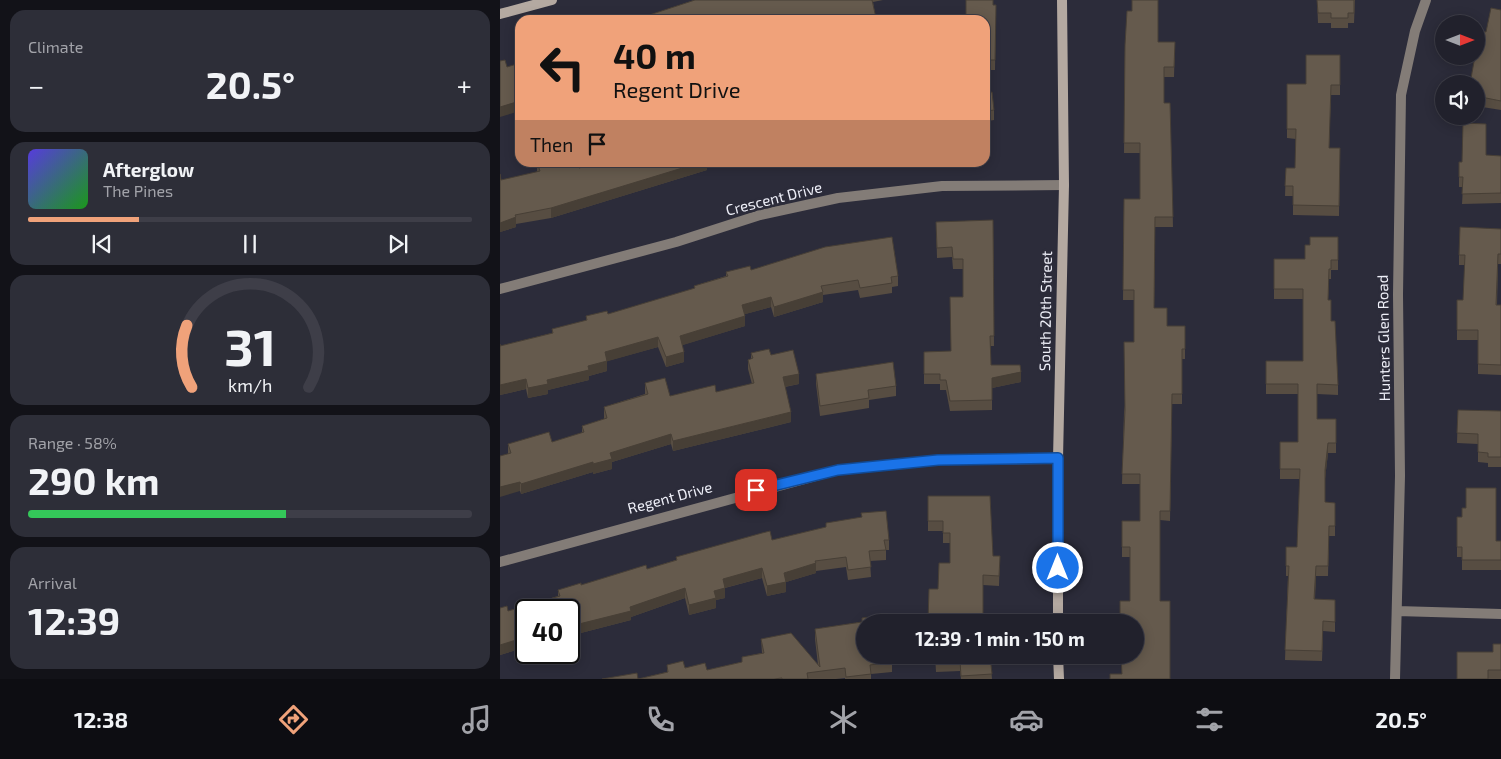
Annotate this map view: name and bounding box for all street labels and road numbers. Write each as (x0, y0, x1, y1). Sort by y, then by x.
street label: Crescent Drive (724, 177, 824, 219)
street label: South 20th Street (1035, 250, 1055, 371)
street label: Hunters Glen Road (1373, 275, 1393, 401)
street label: Regent Drive (625, 477, 714, 517)

